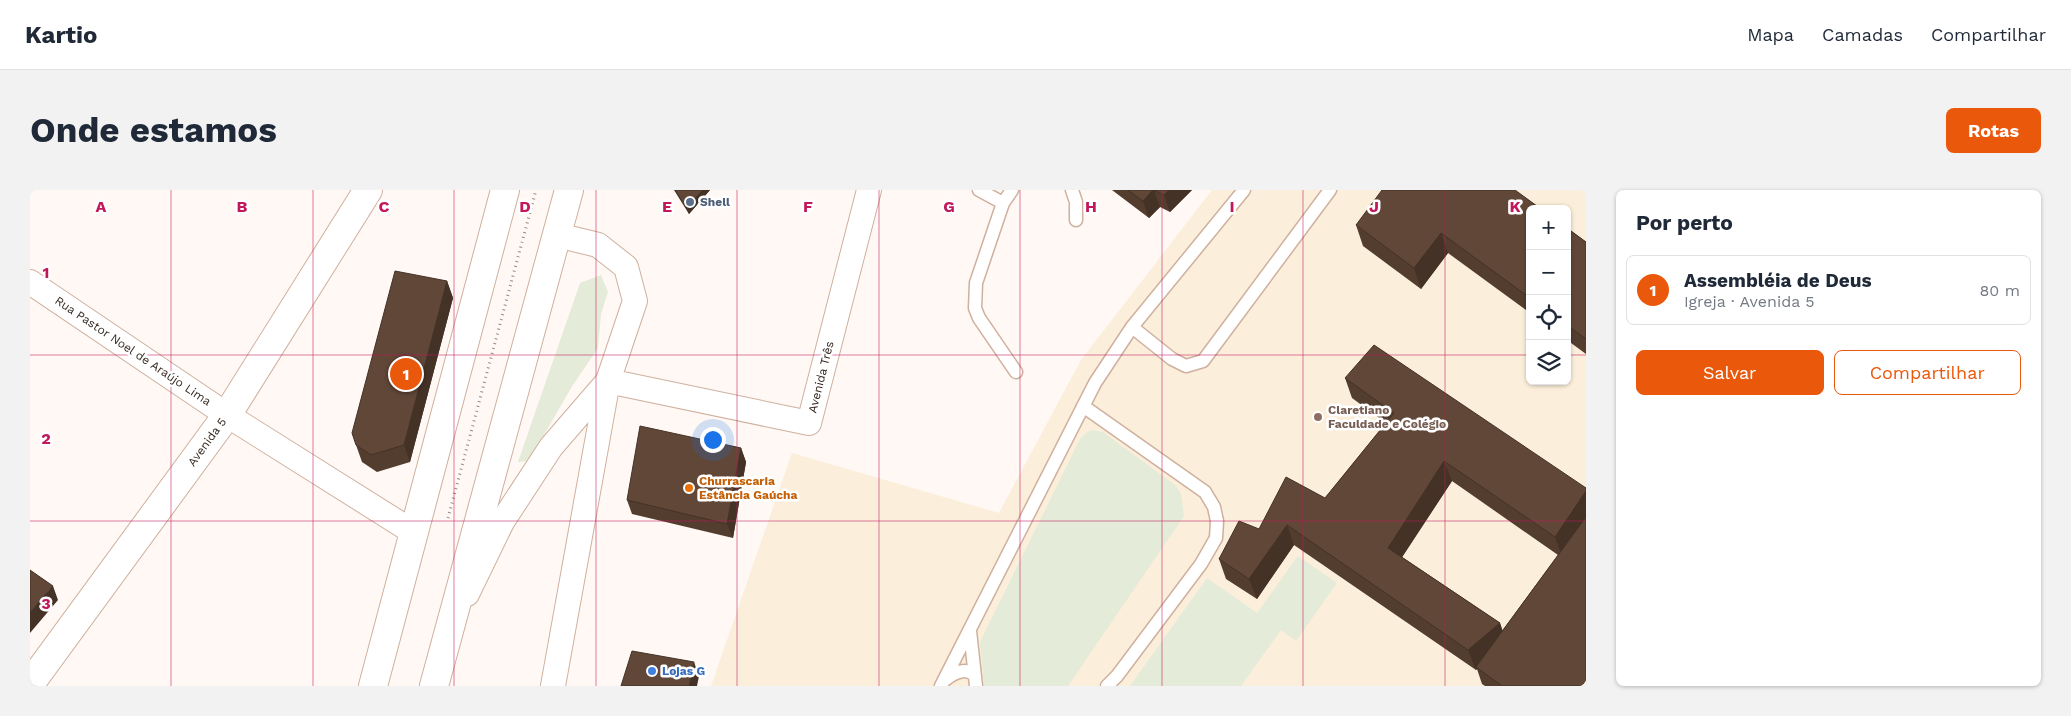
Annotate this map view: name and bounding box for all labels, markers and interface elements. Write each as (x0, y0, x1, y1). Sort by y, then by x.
text: Kartio (25, 21, 97, 49)
text: Mapa (1747, 24, 1794, 45)
text: Camadas (1822, 24, 1903, 45)
text: Compartilhar (1931, 24, 2046, 45)
button: Rotas (1946, 108, 2041, 153)
text: Onde estamos (30, 109, 277, 151)
place label: Shell (700, 195, 730, 209)
marker: Shell (684, 196, 696, 208)
text: A (96, 197, 107, 216)
text: B (237, 197, 248, 216)
text: C (379, 197, 390, 216)
text: D (519, 197, 531, 216)
text: E (662, 197, 672, 216)
text: F (803, 197, 813, 216)
text: G (943, 197, 955, 216)
text: H (1085, 197, 1097, 216)
text: I (1229, 197, 1235, 216)
text: J (1369, 197, 1379, 216)
text: K (1509, 197, 1521, 216)
map controls (1526, 205, 1571, 385)
button: + (1526, 205, 1571, 250)
text: Por perto (1636, 210, 1733, 235)
button: − (1526, 250, 1571, 295)
text: 1 (43, 263, 49, 282)
text: Assembléia de Deus (1684, 269, 1872, 292)
text: 1 (1650, 281, 1656, 300)
text: 80 m (1979, 281, 2020, 300)
text: Igreja · Avenida 5 (1684, 292, 1815, 311)
street label: Rua Pastor Noel de Araújo Lima (52, 293, 214, 409)
button: locate (1526, 295, 1571, 340)
street label: Avenida Três (805, 340, 837, 414)
button: layers (1526, 340, 1571, 385)
button: Salvar (1636, 350, 1824, 395)
button: Compartilhar (1834, 350, 2021, 395)
pin: 1 (390, 355, 422, 393)
place label: Claretiano Faculdade e Colégio (1328, 403, 1446, 431)
marker: Claretiano Faculdade e Colégio (1312, 411, 1324, 423)
street label: Avenida 5 (185, 415, 229, 469)
your location (700, 427, 726, 453)
text: 2 (41, 429, 51, 448)
place label: Churrascaria Estância Gaúcha (699, 474, 798, 502)
marker: Churrascaria Estância Gaúcha (683, 482, 695, 494)
text: 3 (41, 594, 51, 613)
place label: Lojas G (662, 664, 705, 678)
marker: Lojas G (646, 665, 658, 677)

